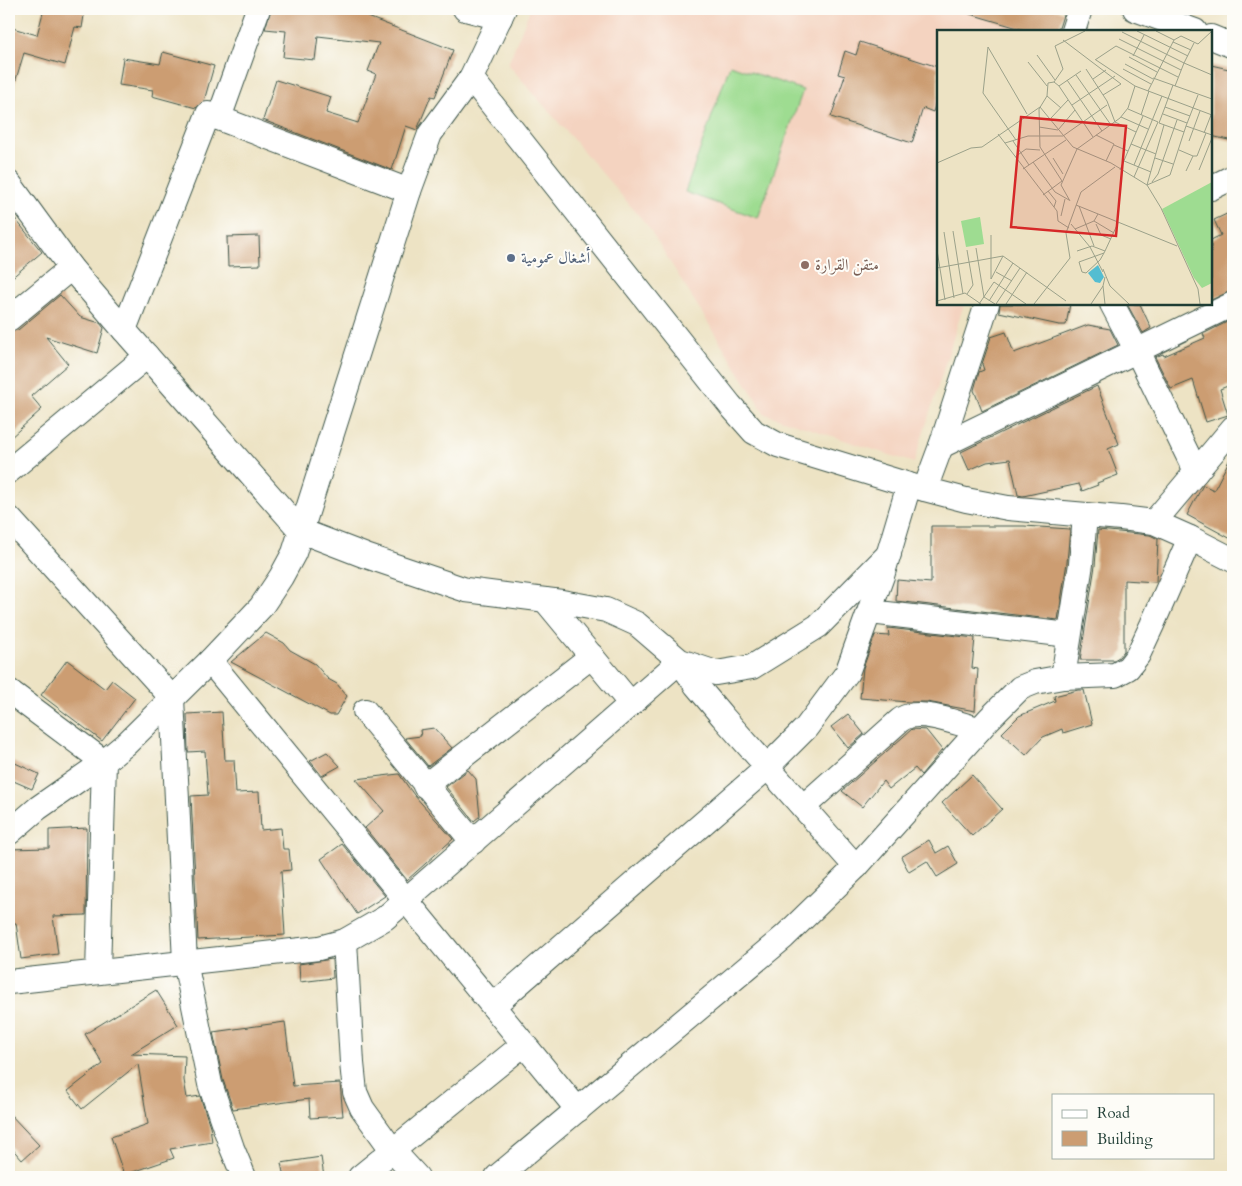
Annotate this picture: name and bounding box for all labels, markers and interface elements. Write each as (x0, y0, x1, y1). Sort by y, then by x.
inset map (937, 30, 1212, 305)
place label: أشغال عمومية (521, 246, 591, 269)
marker: أشغال عمومية (505, 252, 517, 264)
place label: متقن القرارة (815, 254, 879, 276)
marker: متقن القرارة (799, 259, 811, 271)
legend (1052, 1094, 1214, 1158)
text: Road (1097, 1103, 1130, 1123)
text: Building (1097, 1129, 1153, 1149)

